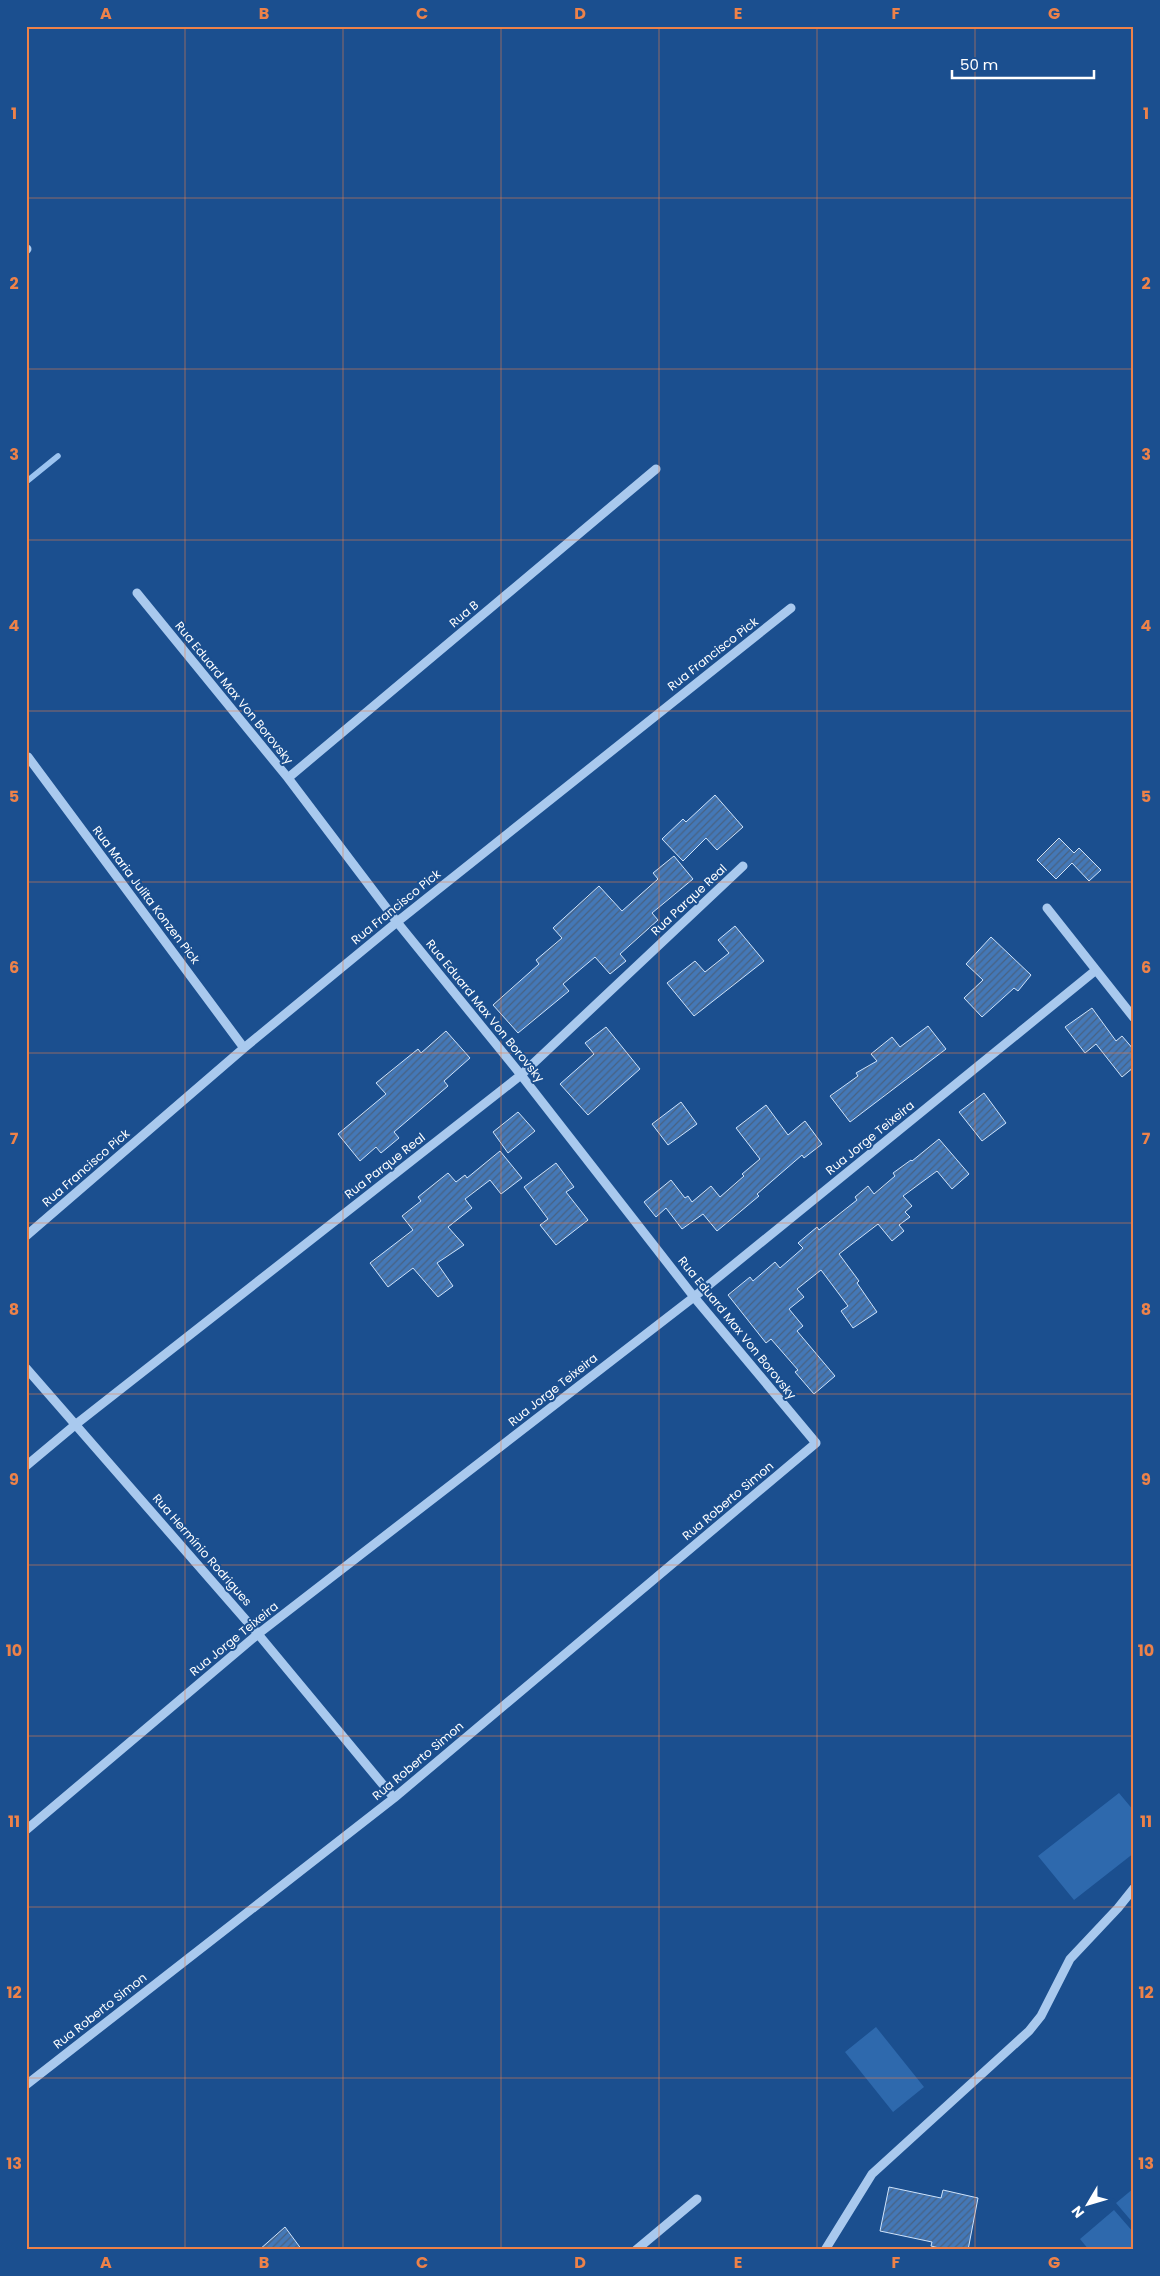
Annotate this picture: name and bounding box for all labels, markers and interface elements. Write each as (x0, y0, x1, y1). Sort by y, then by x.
text: A (100, 2, 112, 25)
text: B (259, 2, 269, 25)
text: C (416, 2, 428, 25)
text: D (574, 2, 586, 25)
text: E (734, 2, 742, 25)
text: F (892, 2, 901, 25)
text: G (1048, 2, 1060, 25)
scale bar (952, 48, 1095, 80)
text: 50 m (960, 54, 998, 75)
text: 1 (11, 102, 17, 125)
text: 1 (1143, 102, 1149, 125)
text: 2 (9, 272, 19, 295)
text: 2 (1141, 272, 1151, 295)
text: 3 (9, 443, 19, 466)
text: 3 (1141, 443, 1151, 466)
street label: Rua B (445, 596, 482, 631)
street label: Rua Francisco Pick (664, 612, 762, 694)
text: 4 (9, 614, 20, 637)
text: 4 (1141, 614, 1152, 637)
street label: Rua Eduard Max Von Borovsky (171, 618, 298, 768)
text: 5 (9, 785, 19, 808)
text: 5 (1141, 785, 1151, 808)
street label: Rua Maria Julita Konzen Pick (89, 822, 204, 968)
street label: Rua Parque Real (647, 860, 730, 939)
street label: Rua Francisco Pick (347, 865, 445, 948)
street label: Rua Eduard Max Von Borovsky (422, 936, 549, 1086)
text: 6 (9, 956, 19, 979)
text: 6 (1141, 956, 1151, 979)
street label: Rua Jorge Teixeira (822, 1097, 917, 1179)
street label: Rua Francisco Pick (38, 1124, 134, 1210)
text: 7 (10, 1127, 19, 1150)
text: 7 (1142, 1127, 1151, 1150)
street label: Rua Parque Real (341, 1129, 429, 1202)
street label: Rua Eduard Max Von Borovsky (674, 1253, 801, 1403)
text: 8 (9, 1298, 19, 1321)
text: 8 (1141, 1298, 1151, 1321)
street label: Rua Jorge Teixeira (504, 1349, 601, 1430)
street label: Rua Roberto Simon (678, 1457, 777, 1544)
text: 9 (9, 1468, 19, 1491)
text: 9 (1141, 1468, 1151, 1491)
street label: Rua Hermínio Rodrigues (149, 1490, 256, 1609)
street label: Rua Jorge Teixeira (186, 1598, 281, 1680)
text: 10 (6, 1639, 22, 1662)
text: 10 (1138, 1639, 1154, 1662)
street label: Rua Roberto Simon (368, 1717, 467, 1804)
text: 11 (8, 1810, 20, 1833)
text: 11 (1140, 1810, 1152, 1833)
street label: Rua Roberto Simon (49, 1969, 150, 2052)
text: 12 (6, 1981, 22, 2004)
text: 12 (1138, 1981, 1154, 2004)
text: 13 (6, 2152, 22, 2175)
text: 13 (1138, 2152, 1154, 2175)
north arrow (1062, 2178, 1112, 2228)
text: N (1067, 2202, 1089, 2222)
text: A (100, 2251, 112, 2274)
text: B (259, 2251, 269, 2274)
text: C (416, 2251, 428, 2274)
text: D (574, 2251, 586, 2274)
text: E (734, 2251, 742, 2274)
text: F (892, 2251, 901, 2274)
text: G (1048, 2251, 1060, 2274)

